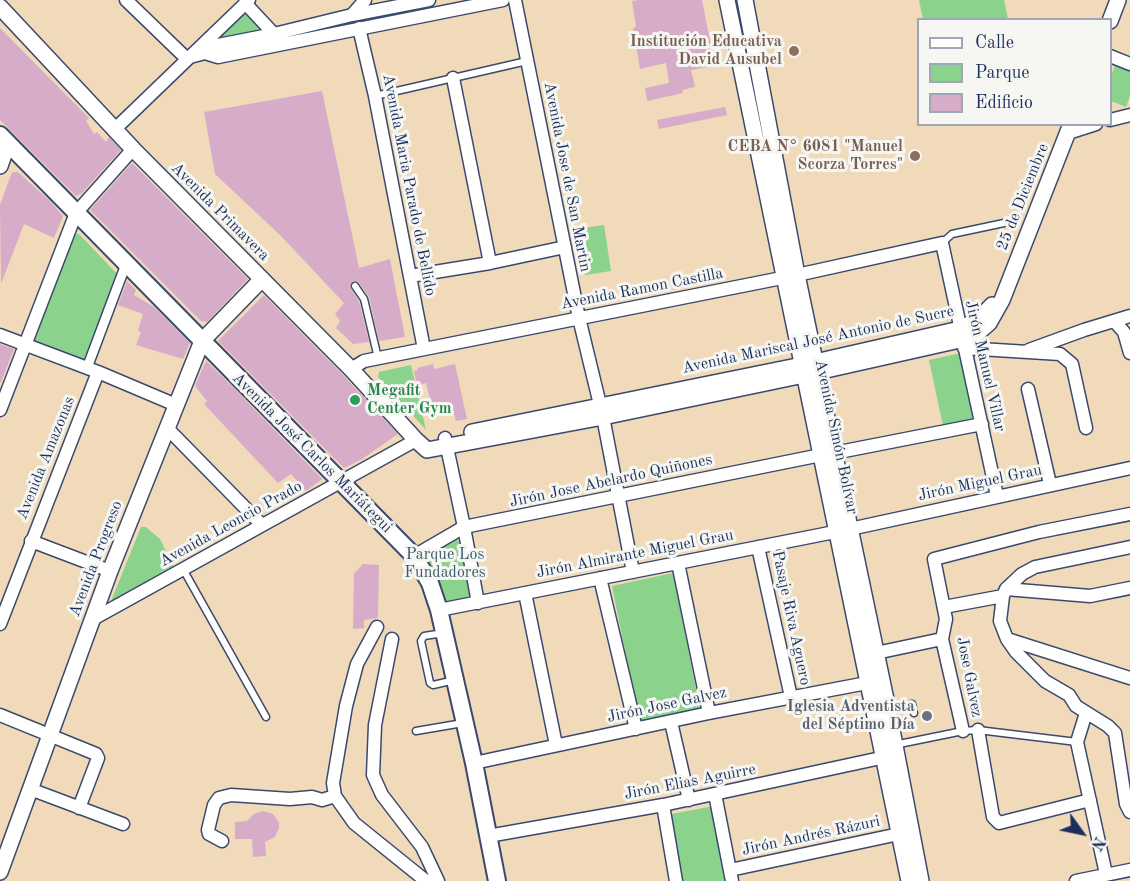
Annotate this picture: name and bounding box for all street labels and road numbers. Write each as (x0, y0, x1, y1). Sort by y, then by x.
street label: Avenida Maria Parado de Bellido (378, 72, 440, 298)
street label: Avenida Jose de San Martin (539, 80, 595, 274)
street label: 25 de Diciembre (993, 141, 1053, 253)
street label: Avenida Primavera (167, 159, 273, 265)
street label: Avenida Ramon Castilla (559, 264, 725, 314)
street label: Jirón Manuel Villar (961, 298, 1009, 434)
street label: Avenida Mariscal José Antonio de Sucre (680, 302, 956, 378)
street label: Avenida Simón Bolívar (810, 358, 862, 516)
street label: Avenida José Carlos Mariátegui (228, 369, 396, 537)
street label: Avenida Amazonas (13, 394, 79, 522)
street label: Jirón Jose Abelardo Quiñones (508, 450, 714, 512)
street label: Jirón Miguel Grau (916, 460, 1044, 506)
street label: Avenida Leoncio Prado (156, 477, 306, 571)
street label: Avenida Progreso (65, 498, 127, 620)
street label: Jirón Almirante Miguel Grau (535, 525, 735, 583)
street label: Pasaje Riva Aguero (767, 549, 815, 687)
street label: Jose Galvez (952, 635, 986, 719)
street label: Jirón Jose Galvez (605, 683, 729, 727)
street label: Jirón Elias Aguirre (623, 760, 757, 804)
street label: Jirón Andrés Rázuri (740, 812, 882, 860)

